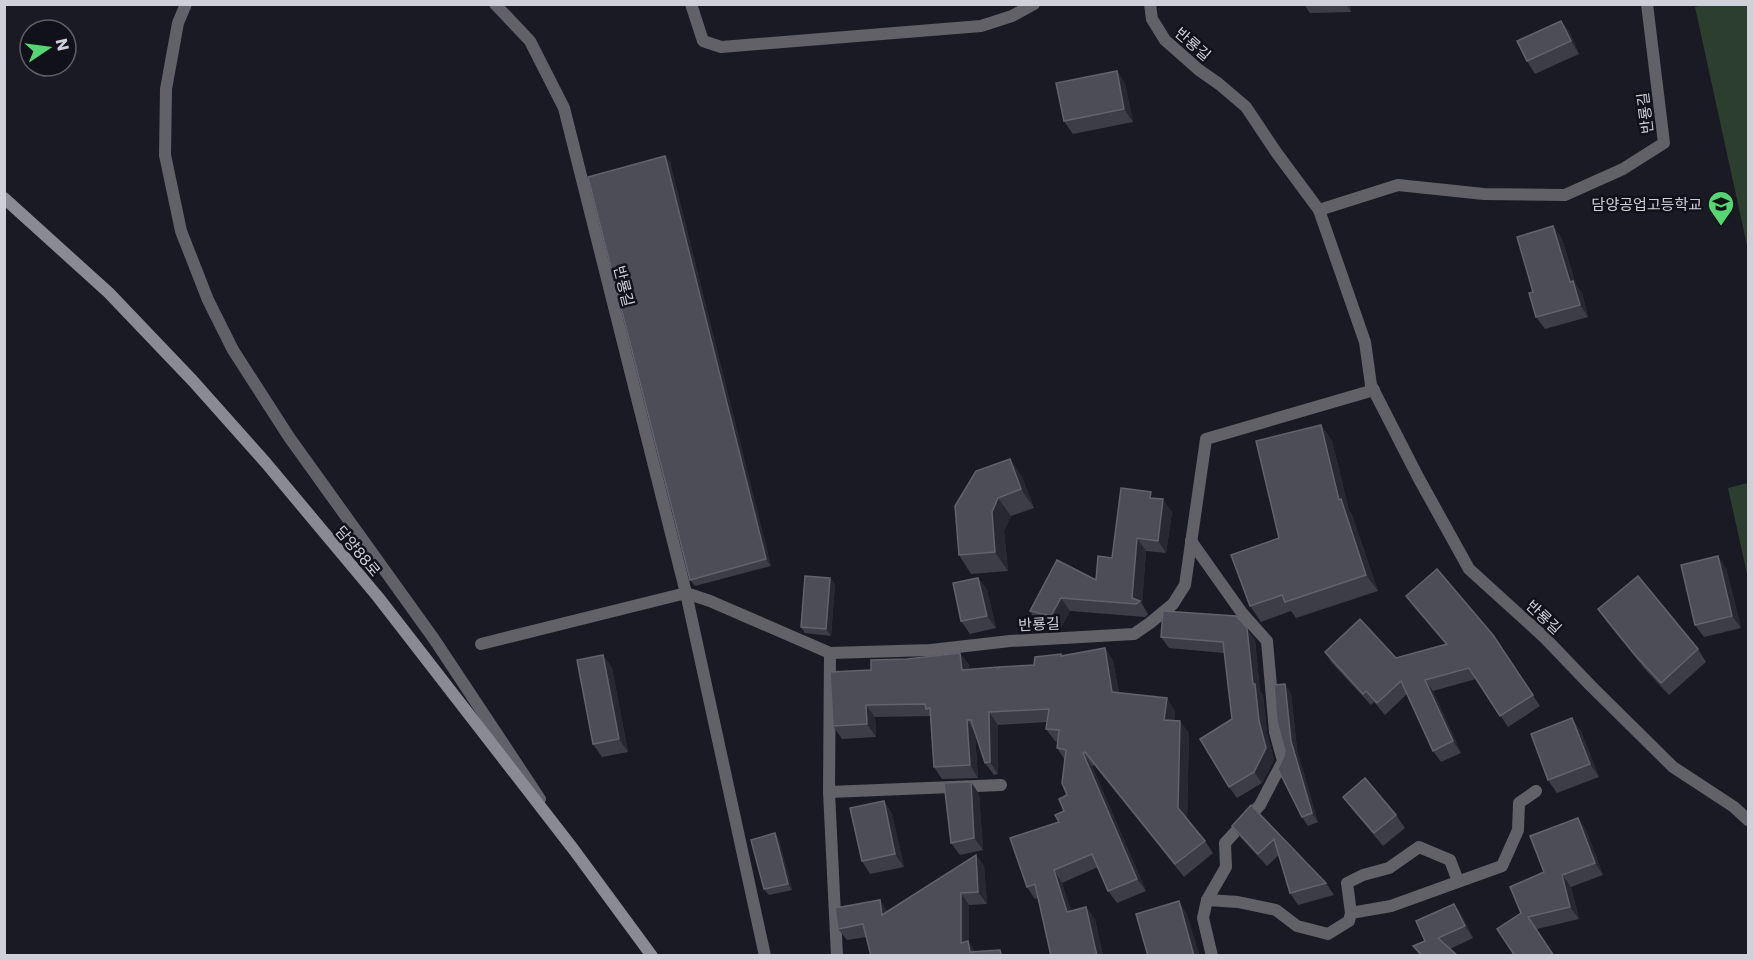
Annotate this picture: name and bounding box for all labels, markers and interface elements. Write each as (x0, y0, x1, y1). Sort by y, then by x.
north arrow (18, 18, 78, 78)
street label: 반룡길 (1170, 22, 1216, 66)
text: N (50, 36, 75, 53)
street label: 반룡길 (1632, 91, 1658, 135)
school or university icon: 담양공업고등학교 (1706, 189, 1736, 227)
place label: 담양공업고등학교 (1592, 194, 1702, 215)
street label: 반룡길 (609, 263, 639, 309)
street label: 담양88로 (331, 521, 385, 581)
street label: 반룡길 (1522, 595, 1566, 639)
street label: 반룡길 (1018, 612, 1060, 636)

